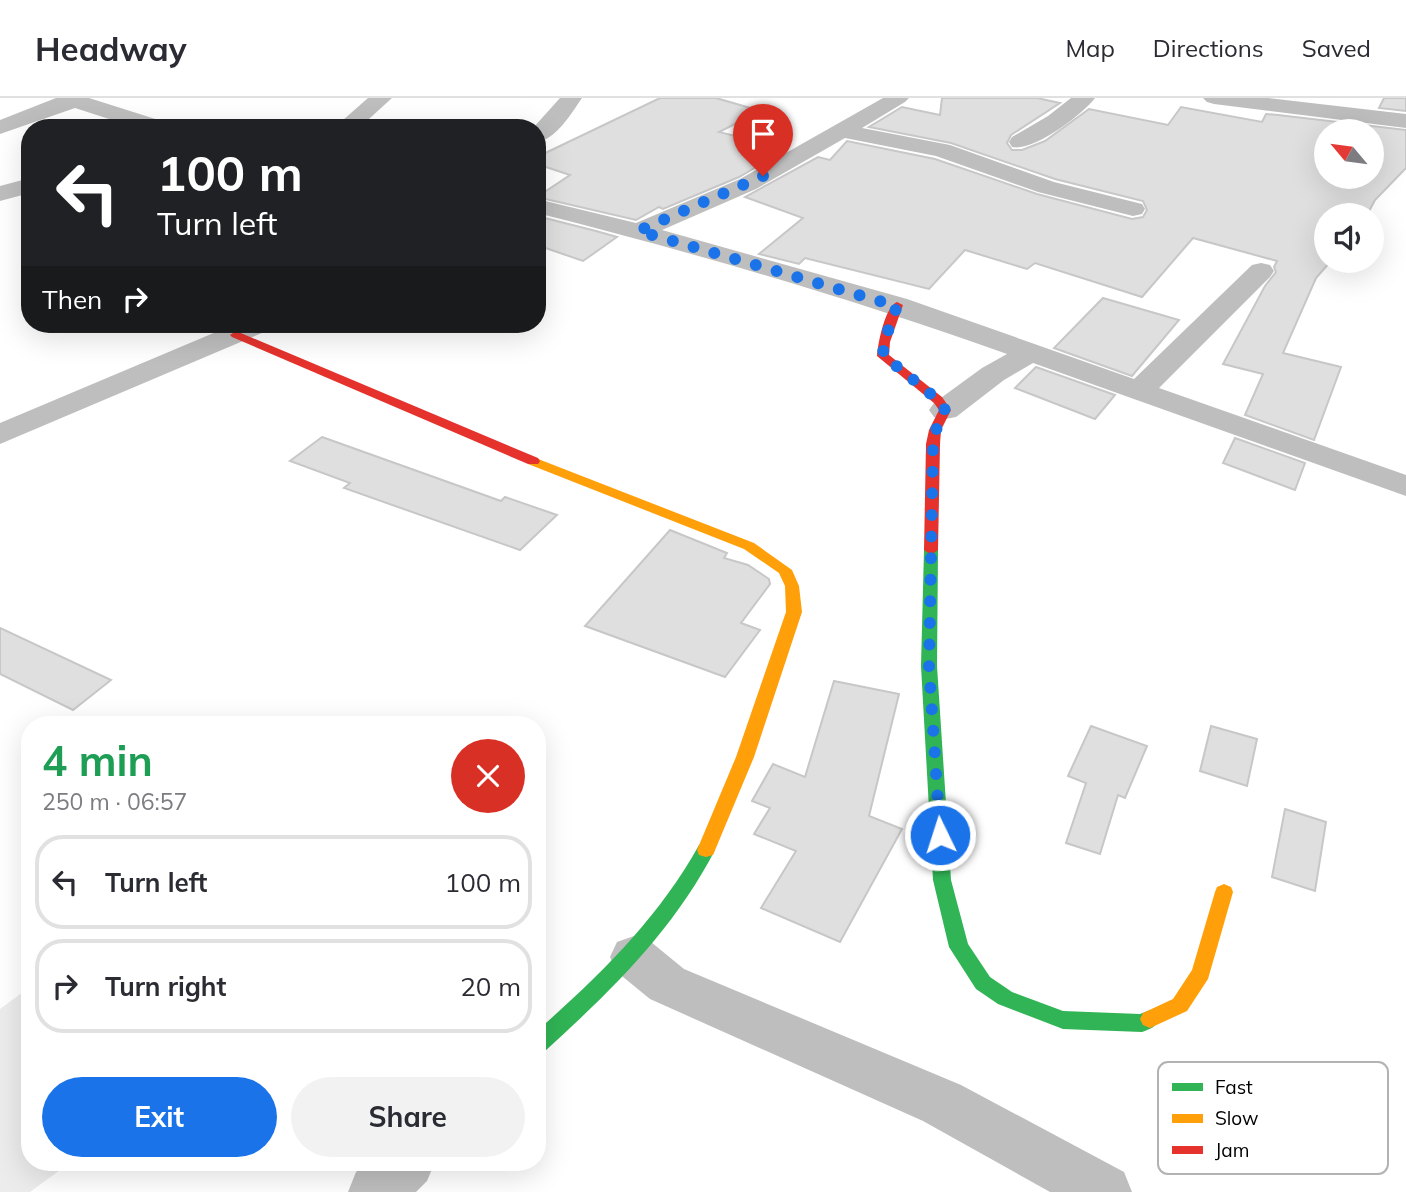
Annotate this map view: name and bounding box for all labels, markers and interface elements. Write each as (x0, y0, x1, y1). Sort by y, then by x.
text: Headway (35, 28, 187, 69)
text: Map (1065, 33, 1115, 63)
text: Directions (1153, 33, 1264, 63)
text: Saved (1302, 33, 1371, 63)
pin (733, 104, 793, 176)
icon: arrive (744, 115, 782, 153)
north arrow (1314, 119, 1384, 189)
map controls (1314, 119, 1384, 273)
text: 100 m (157, 142, 303, 203)
icon: left (42, 147, 133, 238)
text: Turn left (157, 203, 277, 243)
button: sound (1314, 203, 1384, 273)
icon: right (116, 280, 154, 318)
text: Then (42, 283, 102, 316)
text: 4 min (42, 734, 153, 787)
button: close (451, 739, 525, 813)
text: 250 m · 06:57 (42, 787, 187, 816)
position arrow (903, 798, 977, 872)
icon: left (46, 863, 84, 901)
text: Turn left (105, 866, 207, 899)
text: 100 m (445, 866, 521, 899)
icon: right (46, 967, 84, 1005)
text: Turn right (105, 970, 226, 1003)
text: 20 m (460, 970, 521, 1003)
legend (1158, 1062, 1388, 1174)
text: Fast (1215, 1075, 1253, 1099)
button: Exit (42, 1077, 277, 1157)
button: Share (291, 1077, 525, 1157)
text: Slow (1215, 1106, 1259, 1130)
text: Jam (1215, 1138, 1249, 1162)

